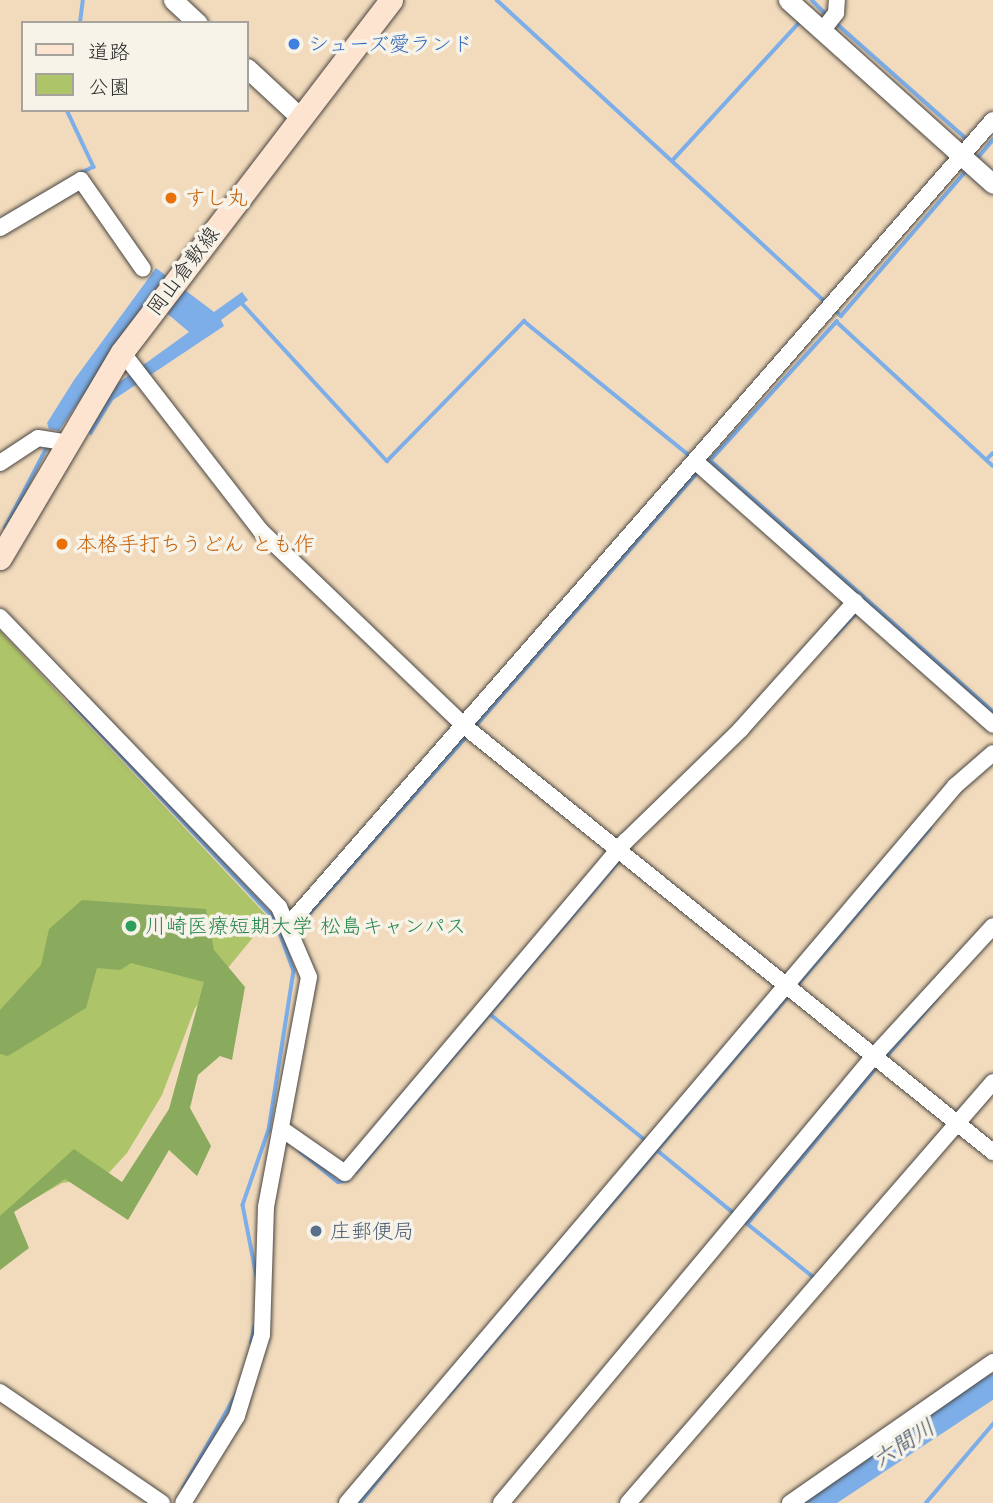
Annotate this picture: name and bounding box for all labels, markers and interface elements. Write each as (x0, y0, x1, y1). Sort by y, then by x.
legend (21, 21, 248, 112)
place label: シューズ愛ランド (308, 31, 476, 57)
marker: シューズ愛ランド (286, 36, 302, 52)
text: 道路 (88, 40, 130, 64)
text: 公園 (88, 75, 130, 99)
place label: すし丸 (185, 185, 248, 211)
marker: すし丸 (163, 190, 179, 206)
street label: 岡山倉敷線 (141, 221, 225, 321)
place label: 本格手打ちうどん とも作 (76, 531, 314, 557)
marker: 本格手打ちうどん とも作 (54, 536, 70, 552)
place label: 川崎医療短期大学 松島キャンパス (145, 913, 467, 939)
marker: 川崎医療短期大学 松島キャンパス (123, 918, 139, 934)
place label: 庄郵便局 (330, 1218, 414, 1244)
marker: 庄郵便局 (308, 1223, 324, 1239)
water label: 六間川 (868, 1414, 940, 1474)

